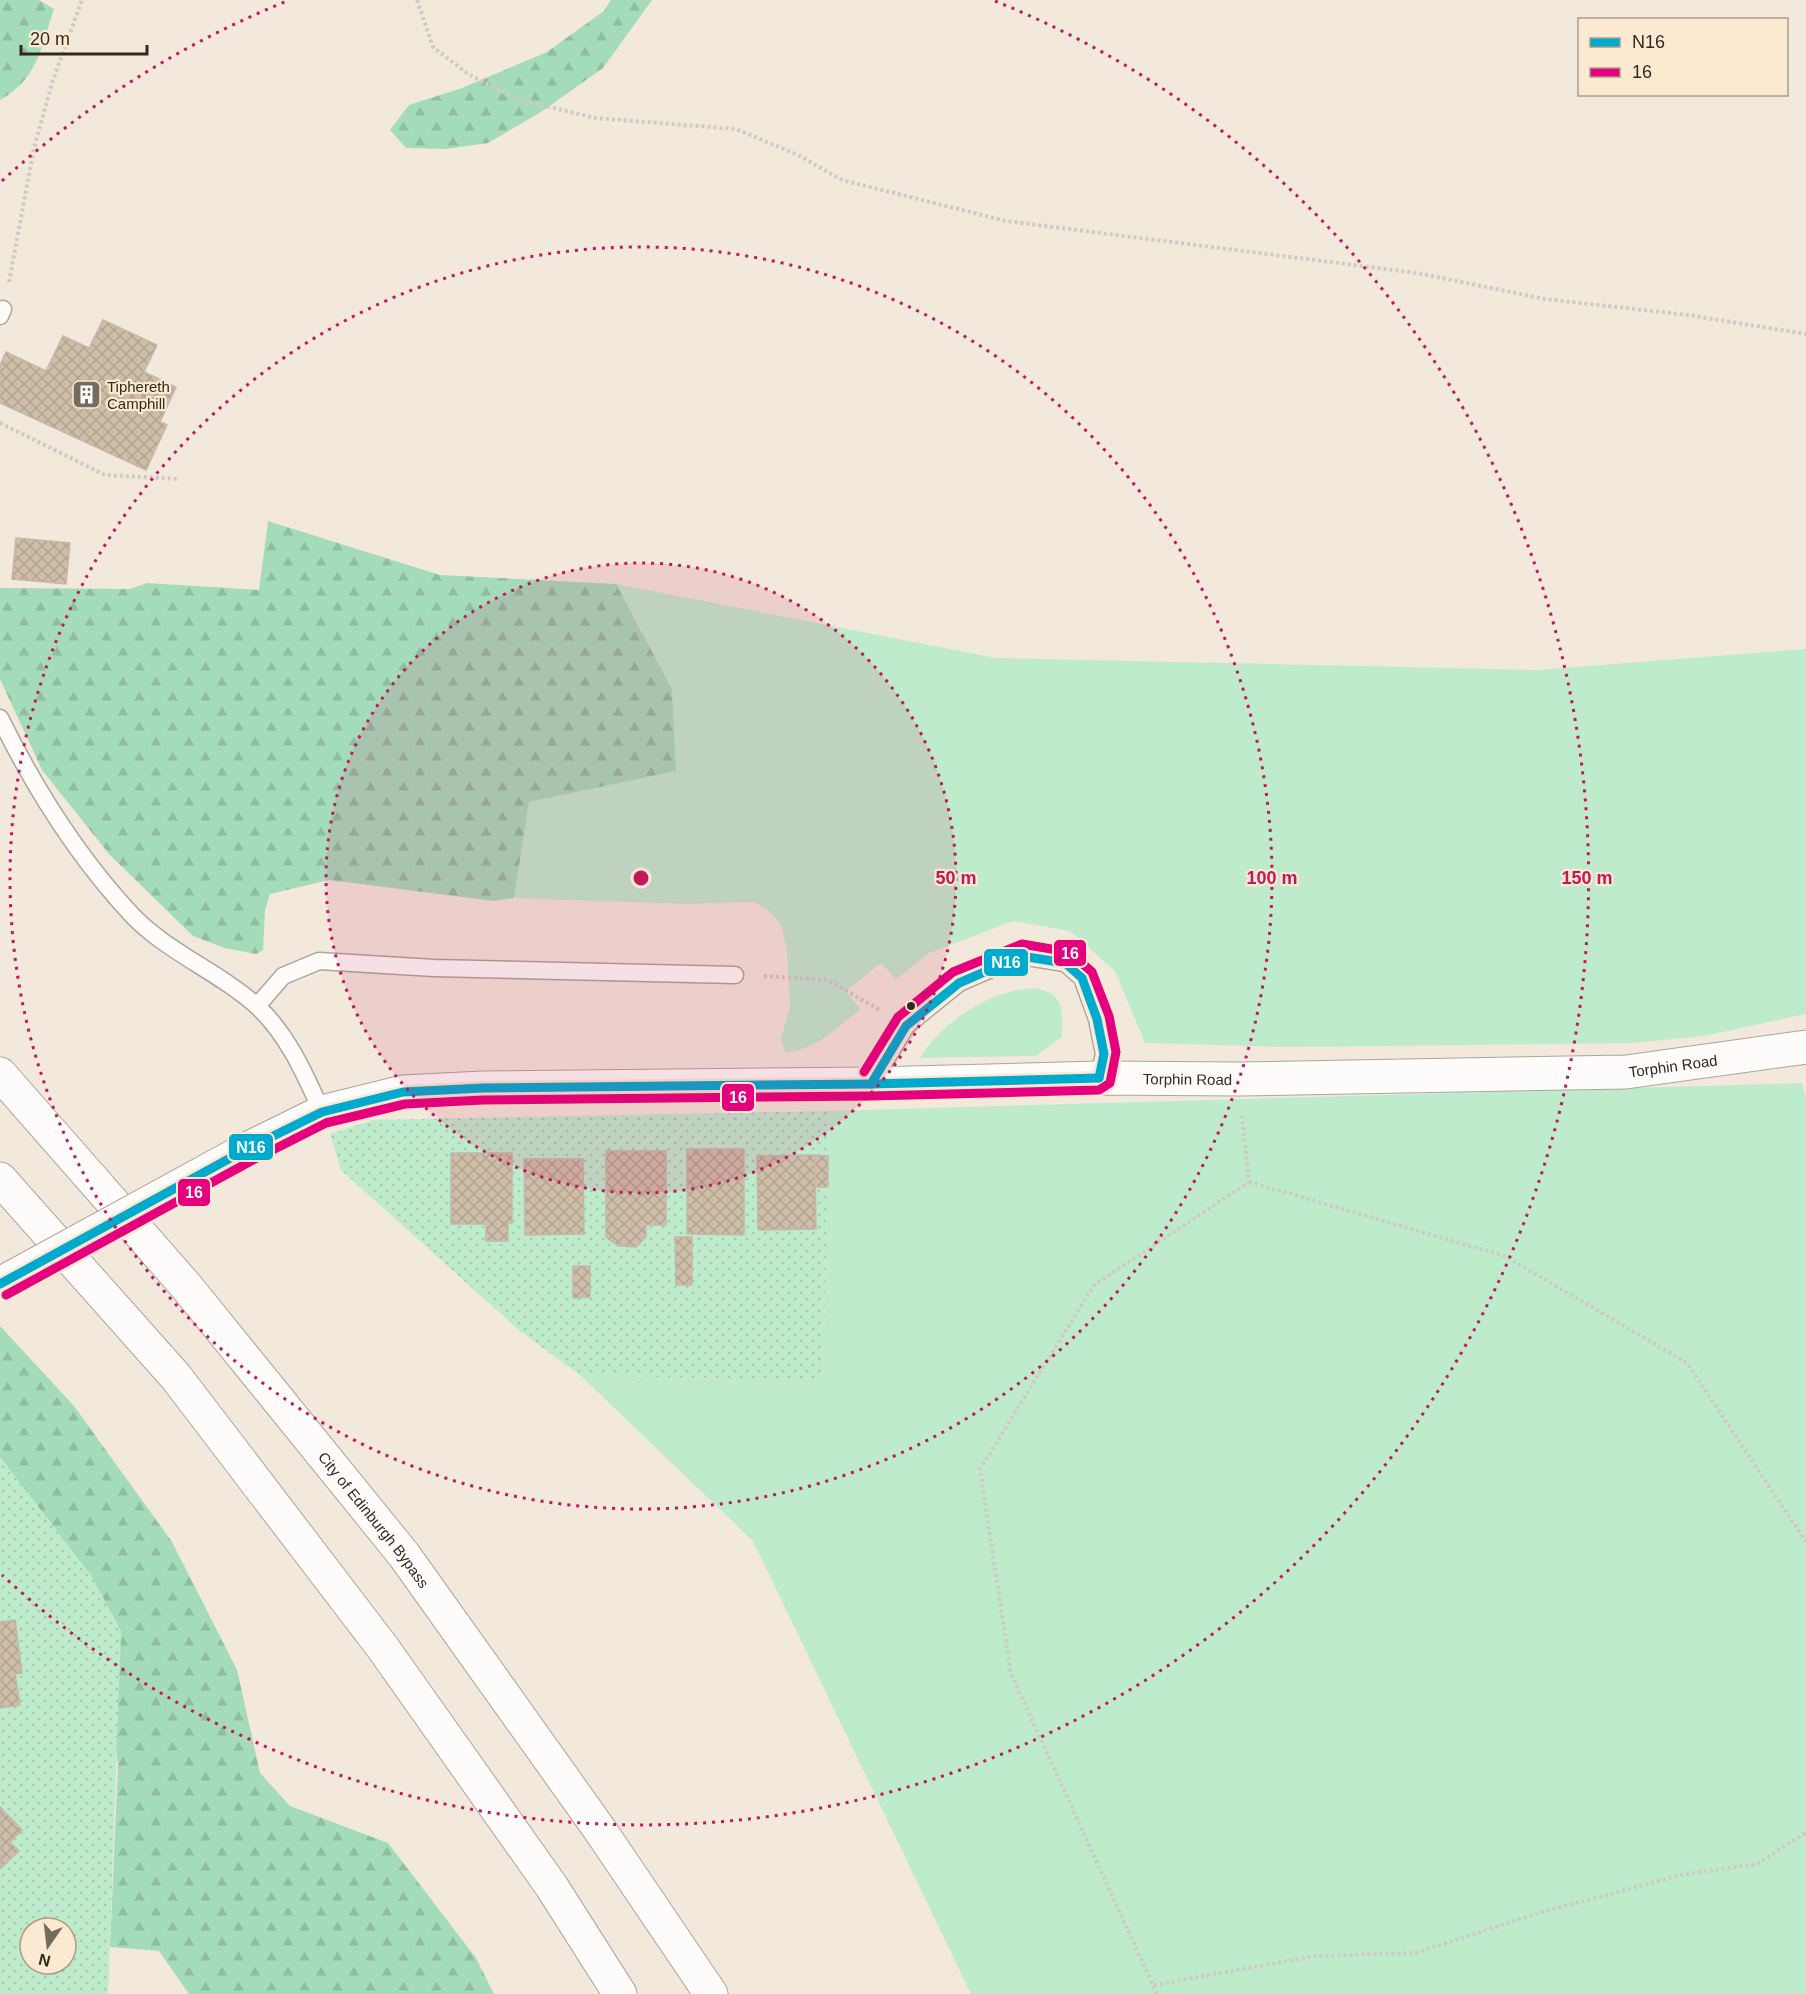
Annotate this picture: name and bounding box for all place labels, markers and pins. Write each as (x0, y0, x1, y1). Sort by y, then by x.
place label: Tiphereth Camphill (107, 378, 170, 412)
building icon: Tiphereth Camphill (70, 379, 102, 411)
centre of rings (631, 868, 651, 888)
unlabelled marker (905, 1000, 917, 1012)

